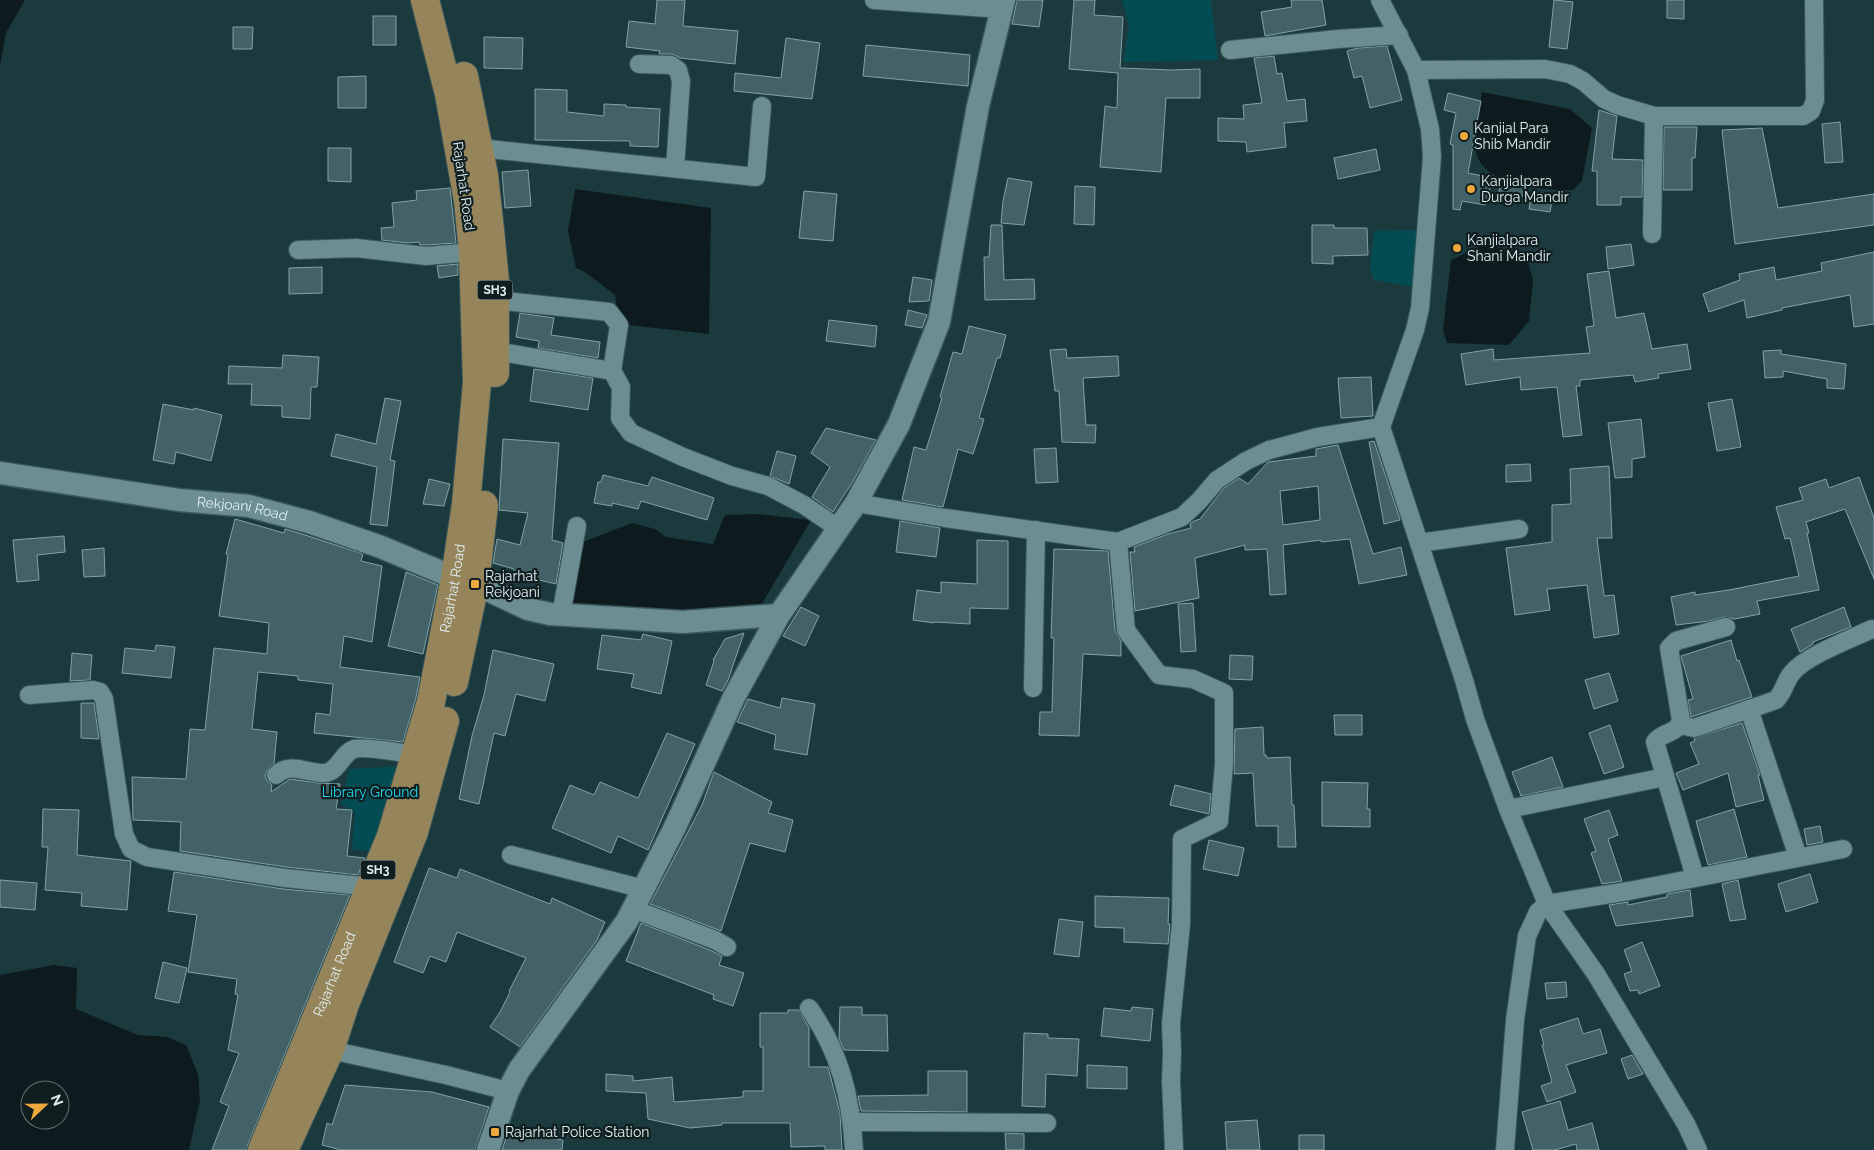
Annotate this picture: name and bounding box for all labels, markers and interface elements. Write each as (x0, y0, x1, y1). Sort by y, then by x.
place label: Kanjial Para Shib Mandir (1474, 120, 1551, 152)
marker: Kanjial Para Shib Mandir (1458, 130, 1470, 142)
street label: Rajarhat Road (450, 140, 478, 232)
place label: Kanjialpara Durga Mandir (1481, 173, 1569, 205)
marker: Kanjialpara Durga Mandir (1465, 183, 1477, 195)
place label: Kanjialpara Shani Mandir (1467, 232, 1551, 264)
marker: Kanjialpara Shani Mandir (1451, 242, 1463, 254)
road number: SH3 (478, 280, 512, 300)
street label: Rekjoani Road (196, 494, 290, 524)
street label: Rajarhat Road (437, 543, 468, 634)
place label: Rajarhat Rekjoani (485, 568, 540, 600)
marker: Rajarhat Rekjoani (469, 578, 481, 590)
park label: Library Ground (322, 784, 418, 800)
road number: SH3 (360, 860, 396, 880)
street label: Rajarhat Road (310, 930, 359, 1019)
north arrow (20, 1080, 70, 1130)
text: N (48, 1092, 66, 1108)
place label: Rajarhat Police Station (505, 1124, 649, 1140)
marker: Rajarhat Police Station (489, 1126, 501, 1138)

